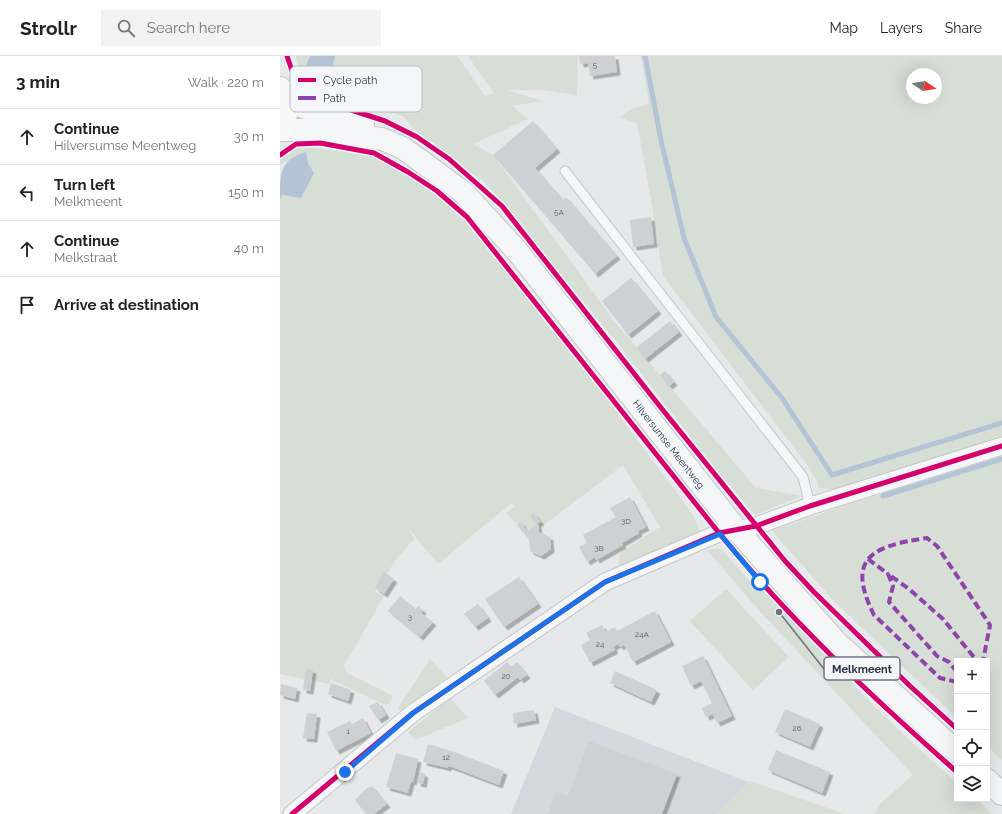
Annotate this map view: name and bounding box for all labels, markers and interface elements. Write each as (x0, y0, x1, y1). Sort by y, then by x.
search box (101, 10, 381, 46)
text: Strollr (20, 17, 77, 39)
icon: search (115, 17, 137, 39)
text: Search here (147, 19, 230, 37)
text: Map (830, 20, 858, 36)
text: Layers (880, 20, 923, 36)
text: Share (945, 20, 982, 36)
house number: 5 (593, 60, 598, 70)
legend (290, 66, 422, 112)
north arrow (906, 68, 942, 104)
text: 3 min (16, 72, 60, 92)
text: Cycle path (323, 74, 377, 87)
text: Walk · 220 m (188, 75, 264, 90)
text: Path (323, 92, 346, 105)
text: Continue (54, 120, 119, 138)
icon: ahead (16, 126, 38, 148)
text: 30 m (234, 129, 264, 144)
text: Hilversumse Meentweg (54, 138, 196, 153)
text: Turn left (54, 176, 115, 194)
icon: left (16, 182, 38, 204)
text: 150 m (228, 185, 264, 200)
text: Melkmeent (54, 194, 122, 209)
house number: 5A (554, 207, 564, 217)
text: Continue (54, 232, 119, 250)
icon: ahead (16, 238, 38, 260)
text: 40 m (234, 241, 264, 256)
text: Melkstraat (54, 250, 117, 265)
icon: arrive (16, 294, 38, 316)
text: Arrive at destination (54, 296, 199, 314)
street label: Hilversumse Meentweg (631, 398, 707, 491)
house number: 3D (621, 516, 631, 526)
house number: 3B (594, 543, 604, 553)
route start (751, 573, 769, 591)
house number: 3 (408, 612, 412, 622)
house number: 24A (635, 629, 650, 639)
house number: 24 (596, 639, 605, 649)
callout: Melkmeent (824, 657, 900, 680)
map controls (954, 658, 990, 802)
button: + (954, 658, 990, 694)
text: Melkmeent (832, 663, 893, 676)
house number: 20 (501, 671, 511, 681)
button: − (954, 694, 990, 730)
house number: 26 (793, 723, 802, 733)
house number: 1 (346, 726, 350, 736)
button: locate (954, 730, 990, 766)
house number: 12 (442, 752, 450, 762)
route end (336, 763, 354, 781)
button: layers (954, 766, 990, 802)

